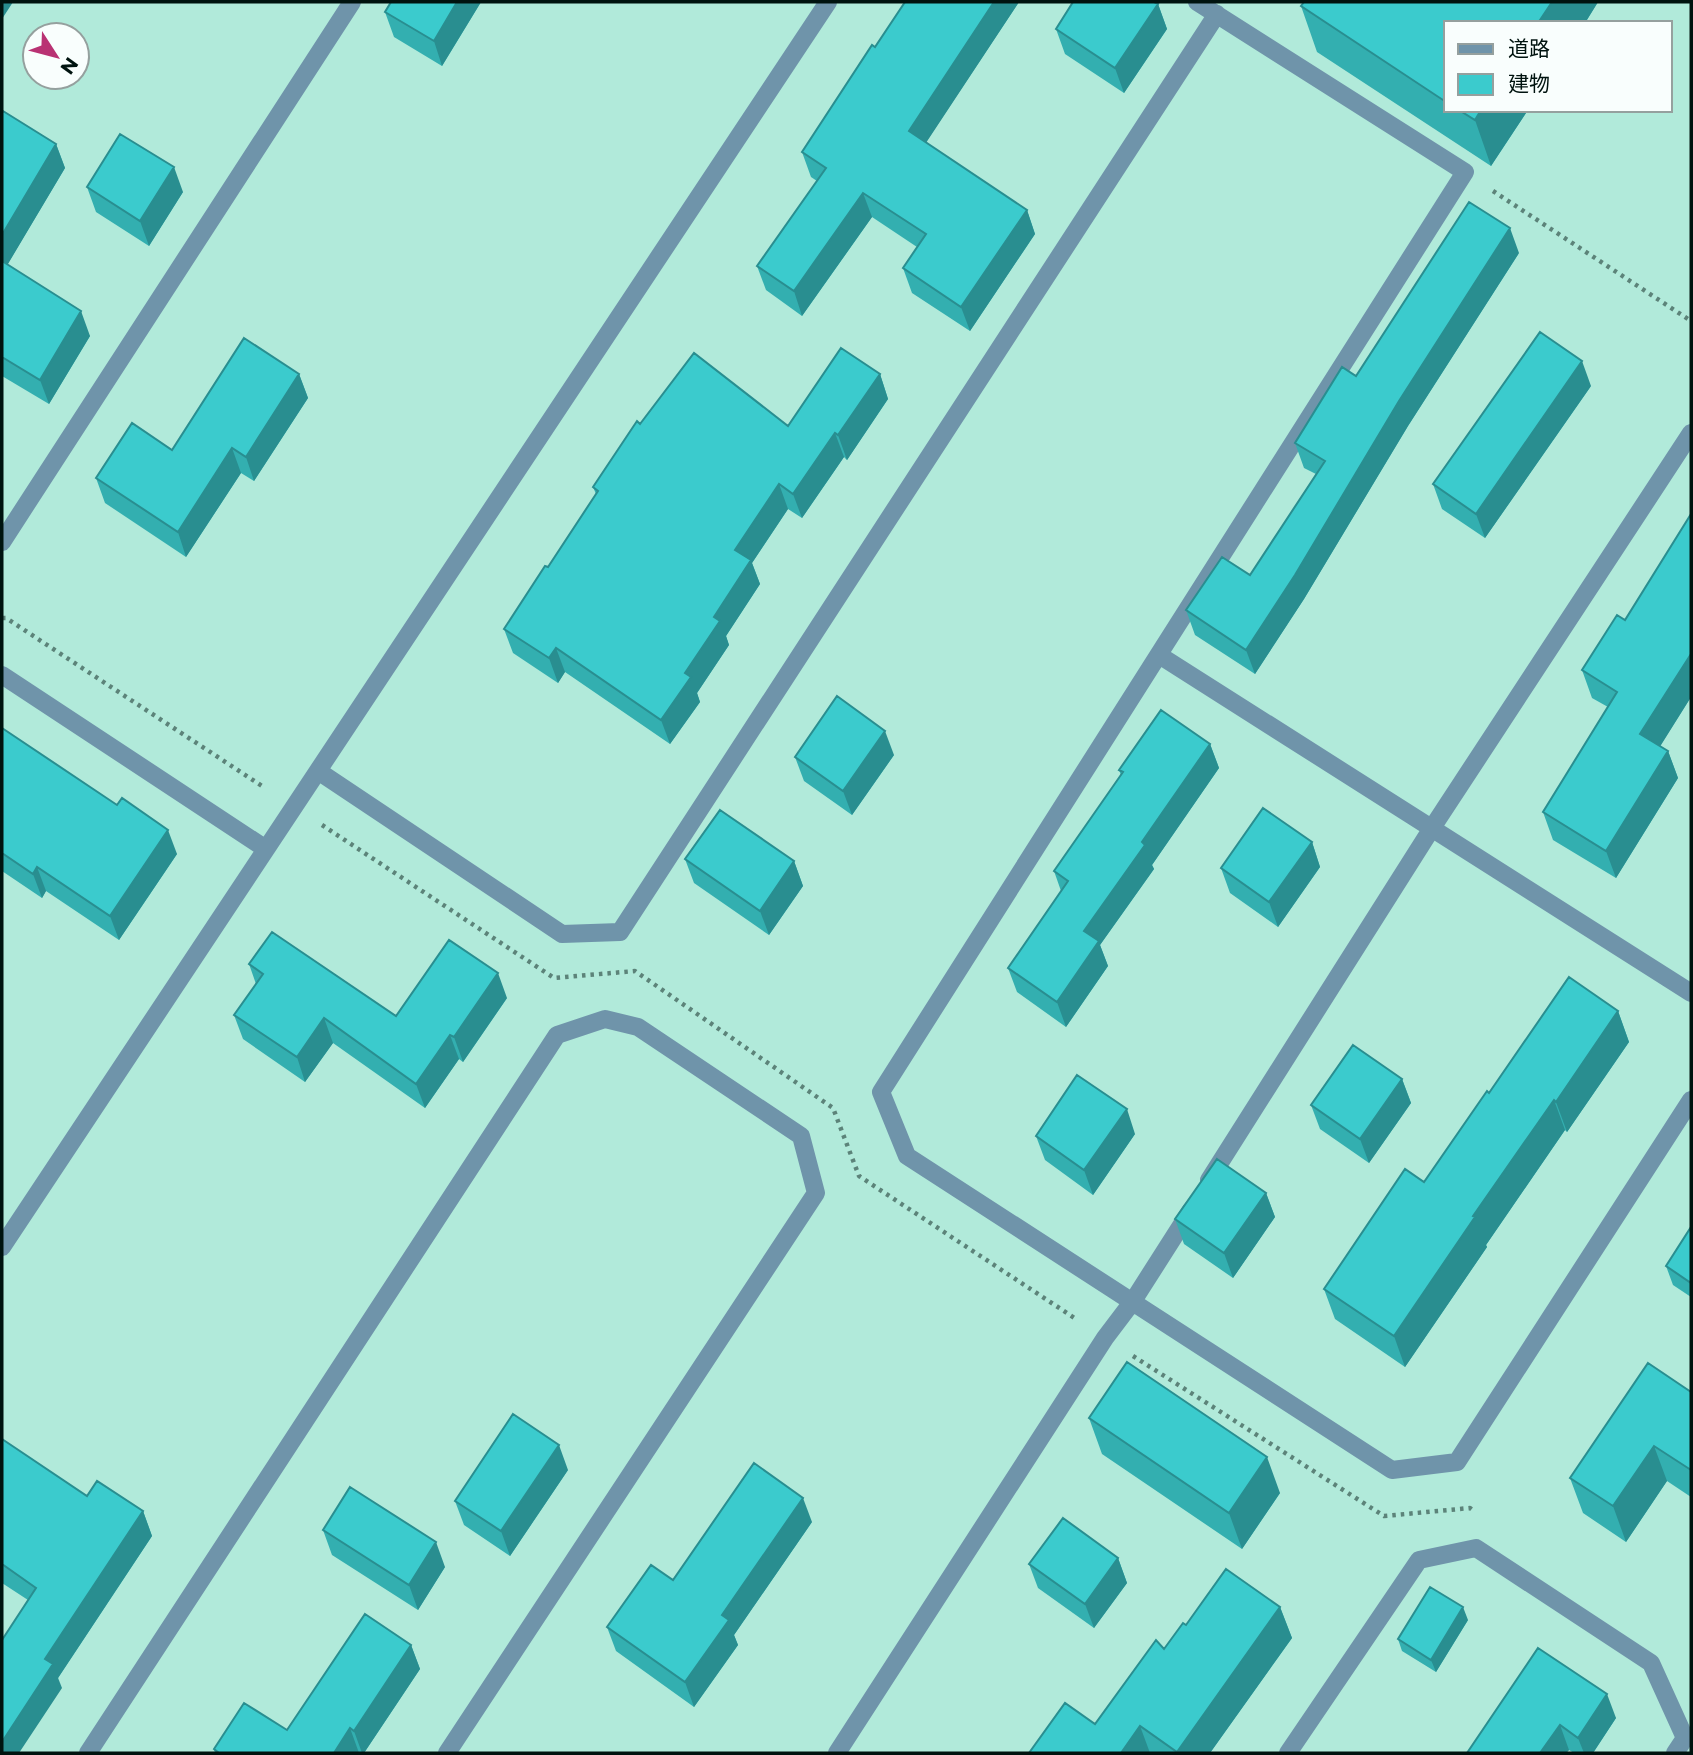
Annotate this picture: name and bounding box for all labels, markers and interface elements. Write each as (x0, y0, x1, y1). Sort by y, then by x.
north arrow (21, 21, 91, 91)
legend (1444, 21, 1672, 112)
text: 道路 (1508, 36, 1550, 61)
text: N (56, 53, 83, 79)
text: 建物 (1508, 71, 1550, 96)

